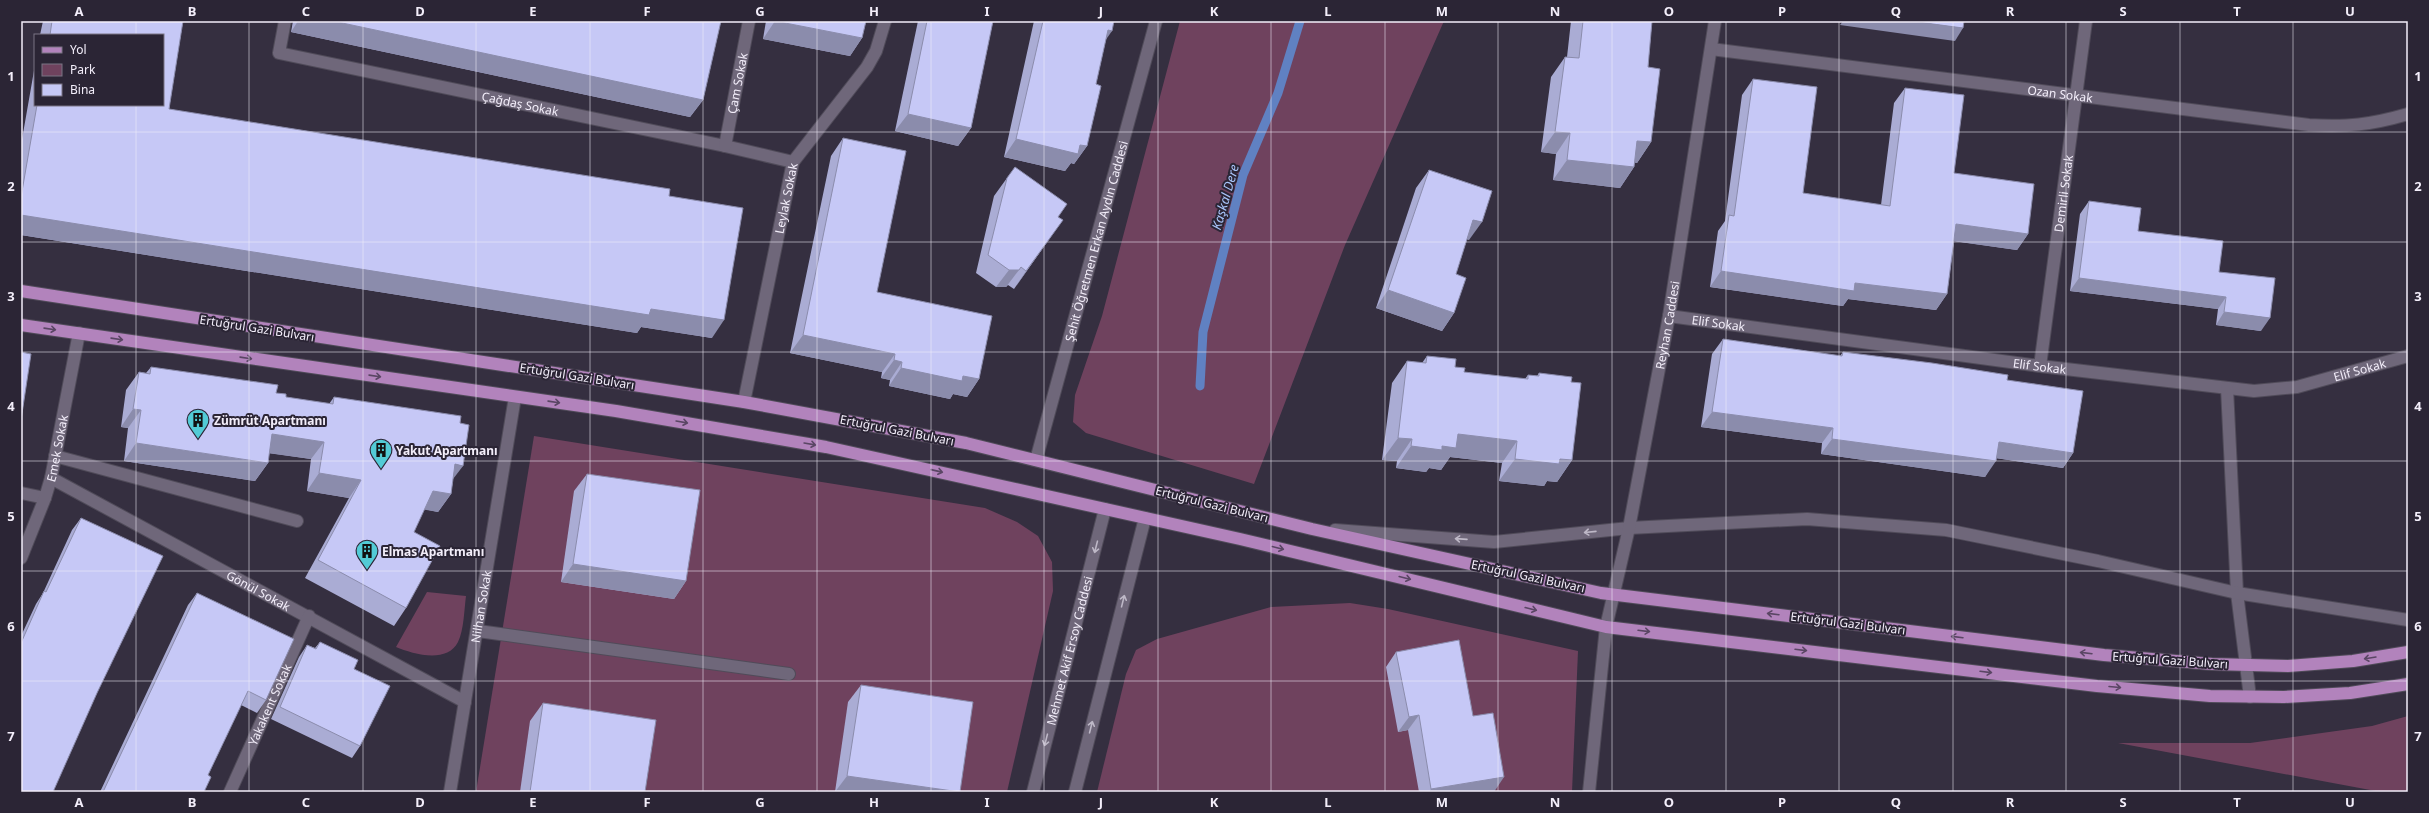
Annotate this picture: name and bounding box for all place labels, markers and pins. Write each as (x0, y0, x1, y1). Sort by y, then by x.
building icon: Zümrüt Apartmanı (185, 407, 211, 440)
place label: Zümrüt Apartmanı (214, 412, 326, 429)
building icon: Yakut Apartmanı (368, 437, 394, 470)
place label: Yakut Apartmanı (396, 442, 498, 459)
building icon: Elmas Apartmanı (354, 538, 380, 571)
place label: Elmas Apartmanı (382, 543, 484, 560)

